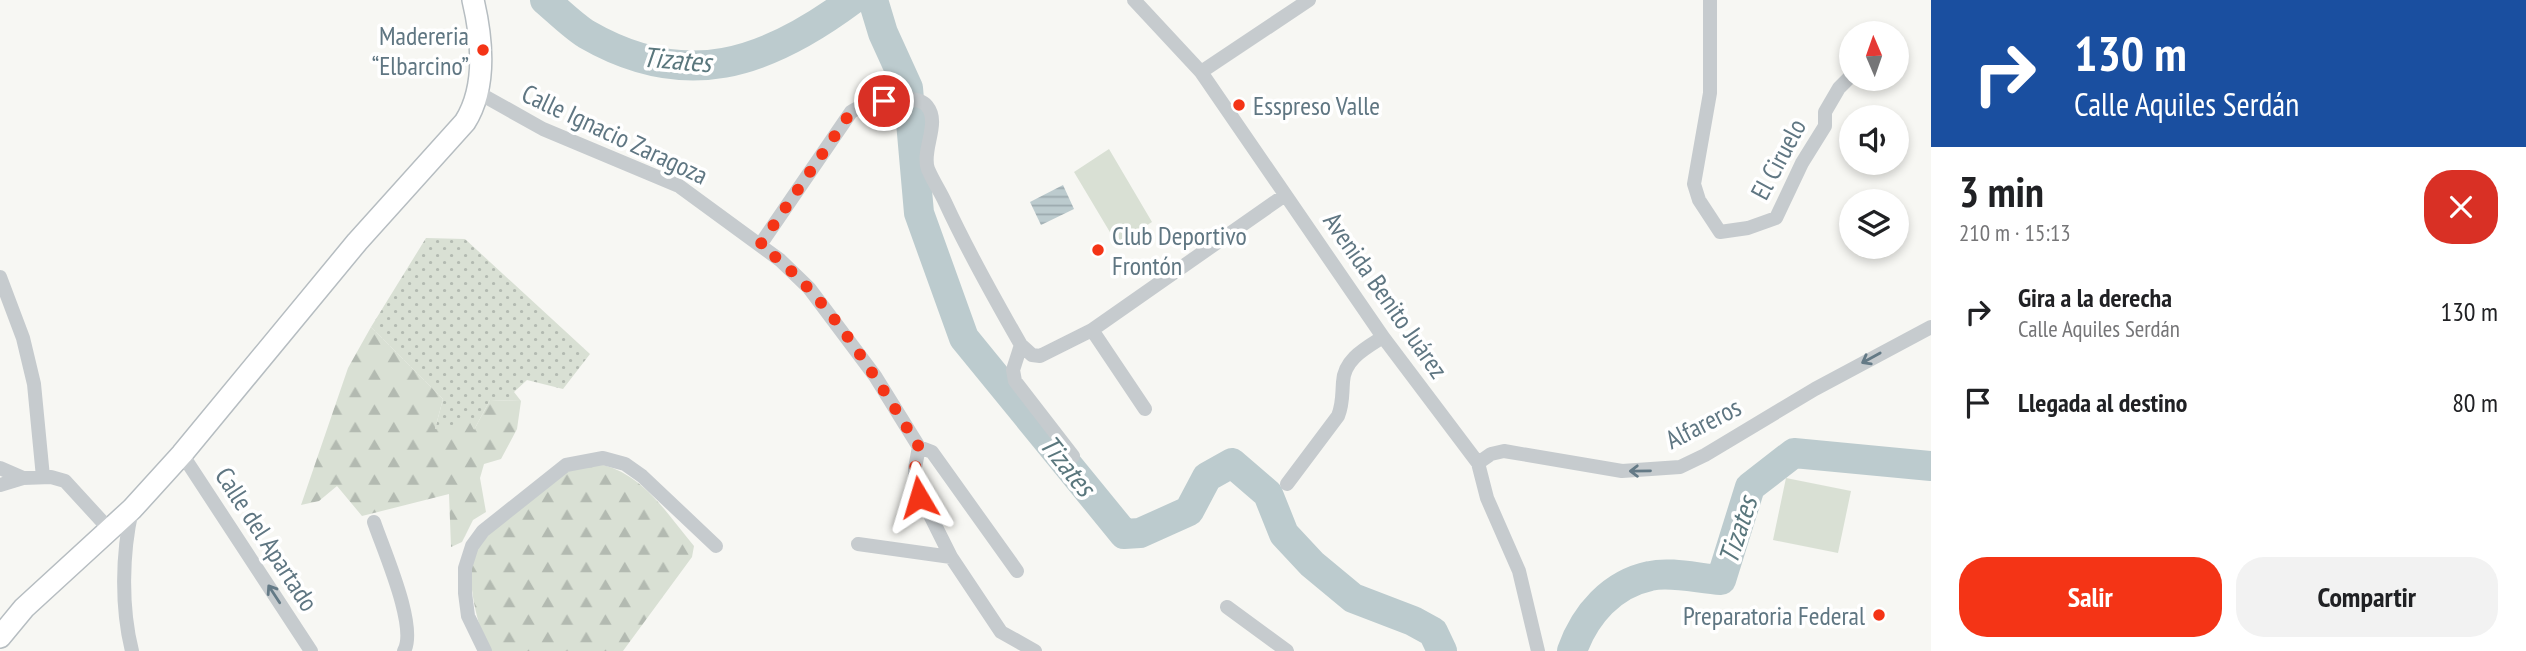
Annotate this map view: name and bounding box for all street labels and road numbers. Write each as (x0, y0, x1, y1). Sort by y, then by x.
street label: Calle Ignacio Zaragoza (517, 76, 713, 192)
street label: El Ciruelo (1743, 113, 1813, 205)
street label: Avenida Benito Juárez (1316, 206, 1456, 384)
street label: Alfareros (1660, 390, 1746, 456)
street label: Calle del Apartado (208, 461, 326, 617)

